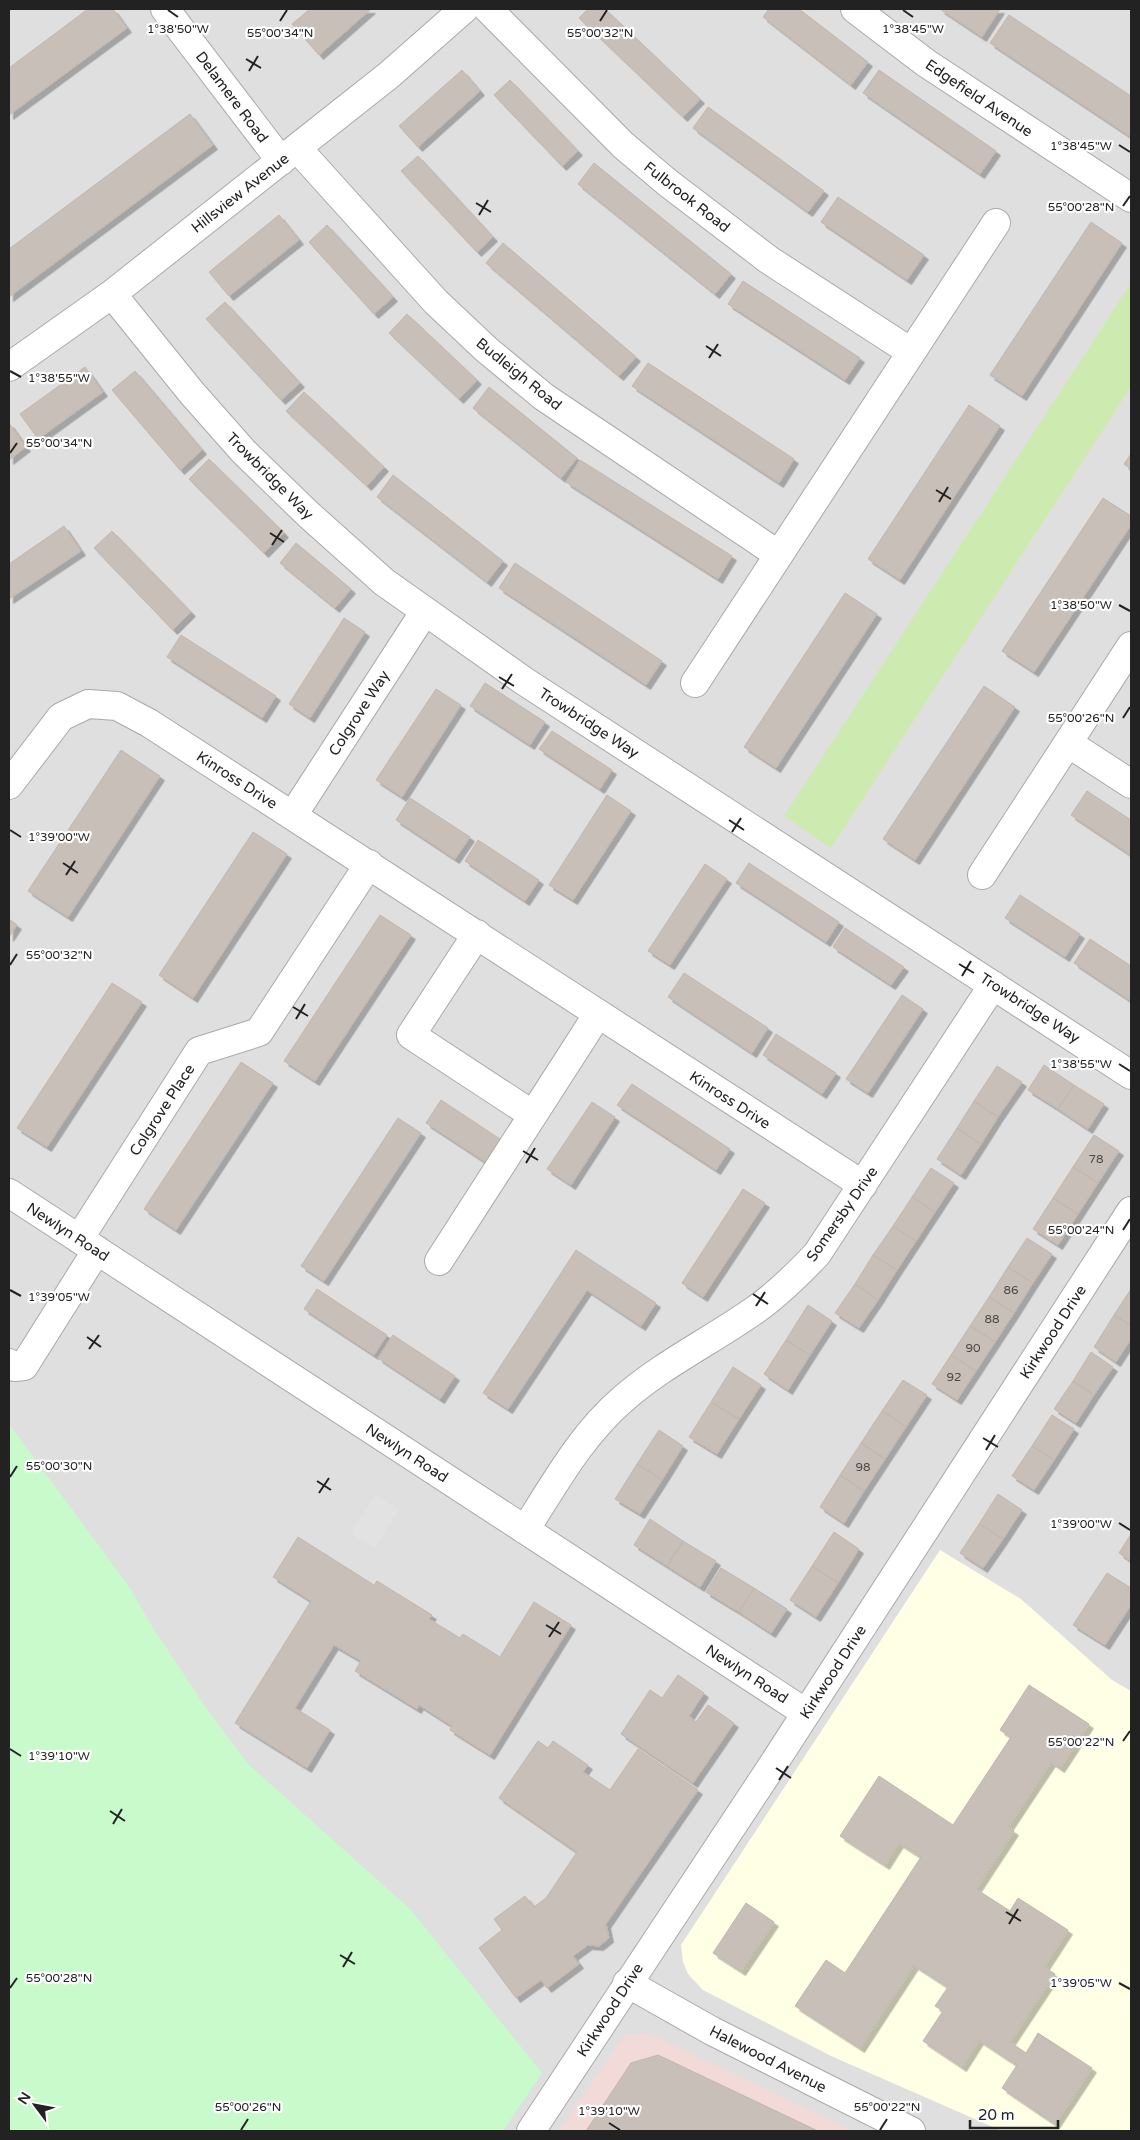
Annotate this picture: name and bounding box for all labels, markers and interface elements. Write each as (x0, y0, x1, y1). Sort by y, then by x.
text: 1°38'50"W (147, 22, 209, 36)
text: 1°38'45"W (882, 22, 944, 36)
text: 55°00'34"N (247, 26, 313, 40)
text: 55°00'32"N (567, 26, 633, 40)
street label: Delamere Road (192, 48, 272, 146)
street label: Edgefield Avenue (922, 55, 1036, 141)
text: 1°38'45"W (1050, 139, 1112, 153)
street label: Hillsview Avenue (188, 149, 292, 237)
street label: Fulbrook Road (640, 158, 734, 236)
text: 55°00'28"N (1048, 200, 1114, 214)
street label: Budleigh Road (473, 334, 565, 414)
text: 1°38'55"W (28, 371, 90, 385)
street label: Trowbridge Way (223, 429, 317, 523)
text: 55°00'34"N (26, 436, 92, 450)
text: 1°38'50"W (1050, 598, 1112, 612)
street label: Colgrove Way (325, 667, 393, 759)
street label: Trowbridge Way (536, 684, 642, 762)
text: 55°00'26"N (1048, 711, 1114, 725)
street label: Kinross Drive (193, 747, 281, 813)
text: 1°39'00"W (28, 830, 90, 844)
text: 55°00'32"N (26, 948, 92, 962)
street label: Trowbridge Way (977, 969, 1083, 1047)
text: 1°38'55"W (1050, 1057, 1112, 1071)
street label: Colgrove Place (126, 1061, 198, 1159)
street label: Kinross Drive (686, 1067, 774, 1133)
house number: 78 (1088, 1152, 1104, 1166)
street label: Somersby Drive (803, 1163, 881, 1265)
street label: Newlyn Road (23, 1199, 113, 1265)
text: 55°00'24"N (1048, 1223, 1114, 1237)
street label: Kirkwood Drive (1016, 1282, 1090, 1382)
house number: 86 (1003, 1283, 1019, 1297)
text: 1°39'05"W (28, 1290, 90, 1304)
house number: 88 (984, 1312, 1000, 1326)
house number: 90 (965, 1341, 981, 1355)
house number: 92 (946, 1370, 962, 1384)
street label: Newlyn Road (362, 1420, 452, 1486)
text: 55°00'30"N (26, 1459, 92, 1473)
house number: 98 (855, 1460, 871, 1474)
text: 1°39'00"W (1050, 1517, 1112, 1531)
street label: Kirkwood Drive (796, 1622, 870, 1722)
street label: Newlyn Road (702, 1641, 792, 1707)
text: 55°00'22"N (1048, 1735, 1114, 1749)
text: 1°39'10"W (28, 1749, 90, 1763)
street label: Kirkwood Drive (573, 1960, 647, 2060)
text: 55°00'28"N (26, 1971, 92, 1985)
text: 1°39'05"W (1050, 1976, 1112, 1990)
street label: Halewood Avenue (706, 2022, 830, 2096)
north arrow (10, 2080, 60, 2130)
text: N (14, 2089, 35, 2108)
scale bar (970, 2098, 1058, 2130)
text: 55°00'26"N (215, 2100, 281, 2114)
text: 55°00'22"N (854, 2100, 920, 2114)
text: 1°39'10"W (578, 2104, 640, 2118)
text: 20 m (978, 2106, 1015, 2124)

